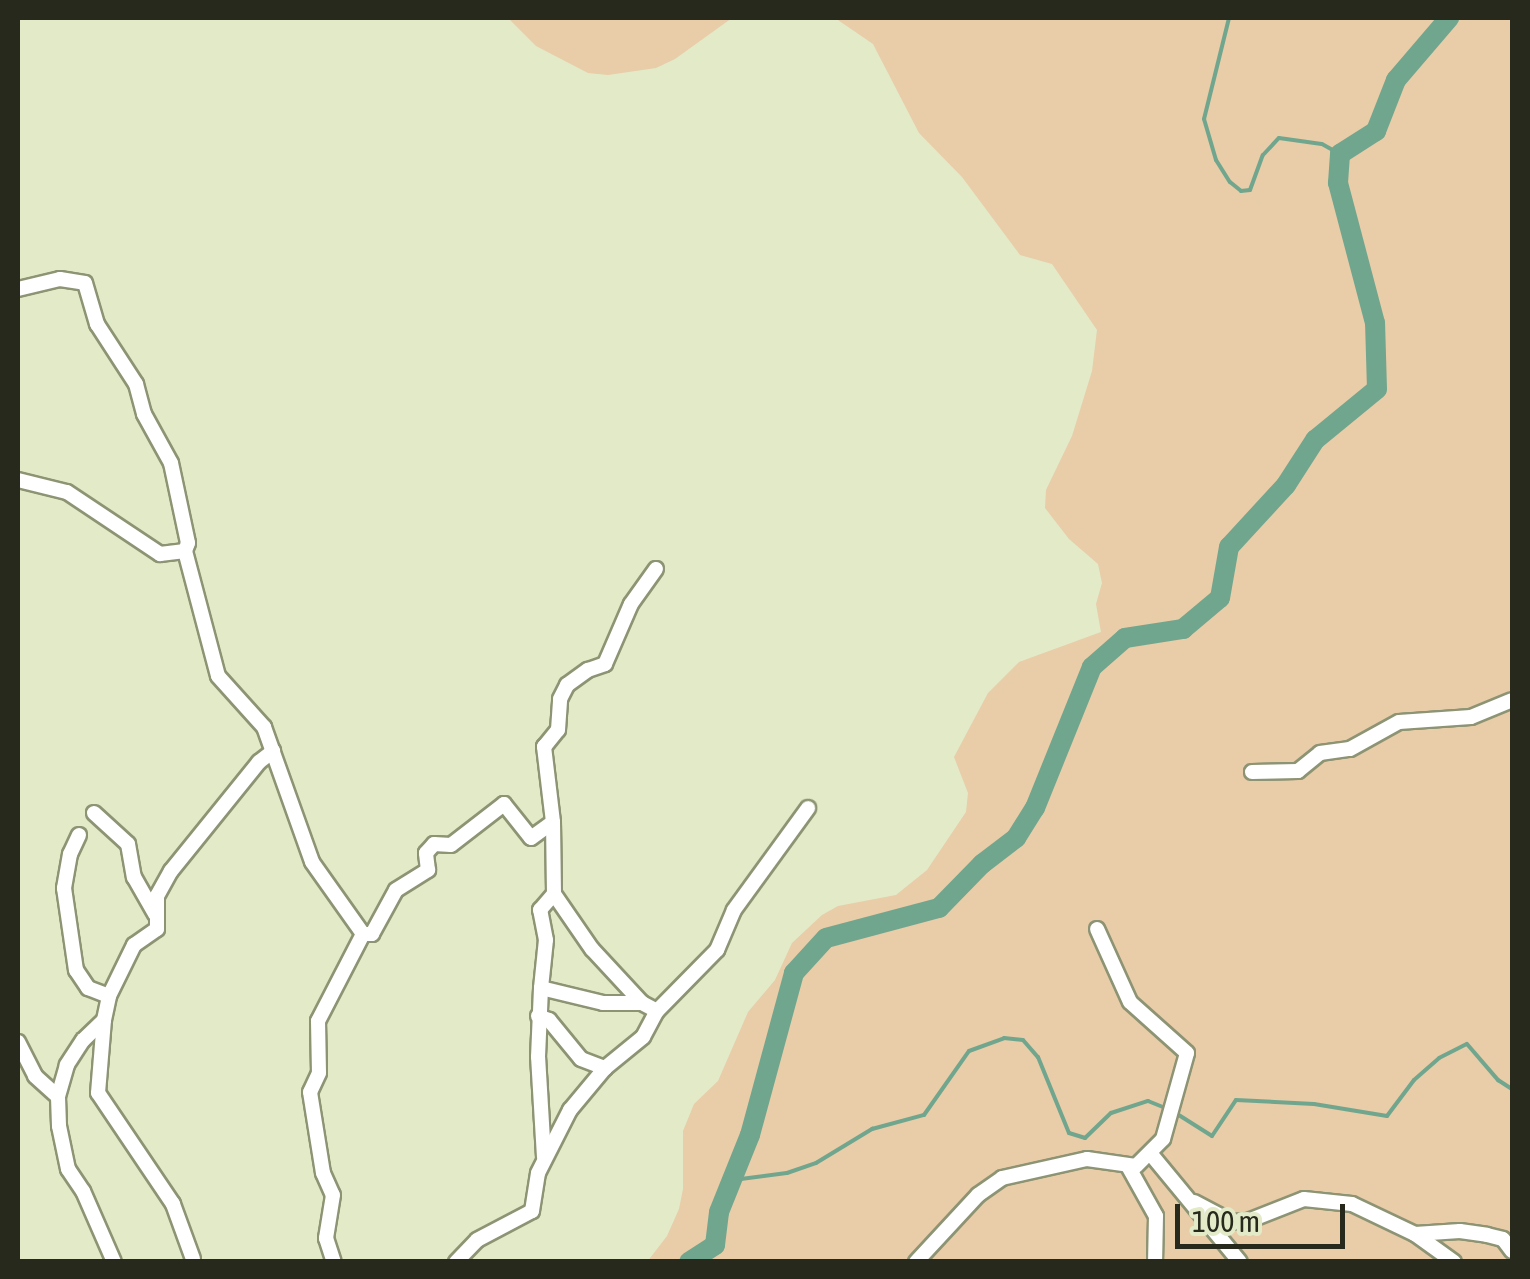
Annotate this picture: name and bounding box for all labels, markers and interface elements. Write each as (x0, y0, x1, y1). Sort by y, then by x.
scale bar (1180, 1184, 1350, 1246)
text: 100 m (1192, 1204, 1260, 1238)

